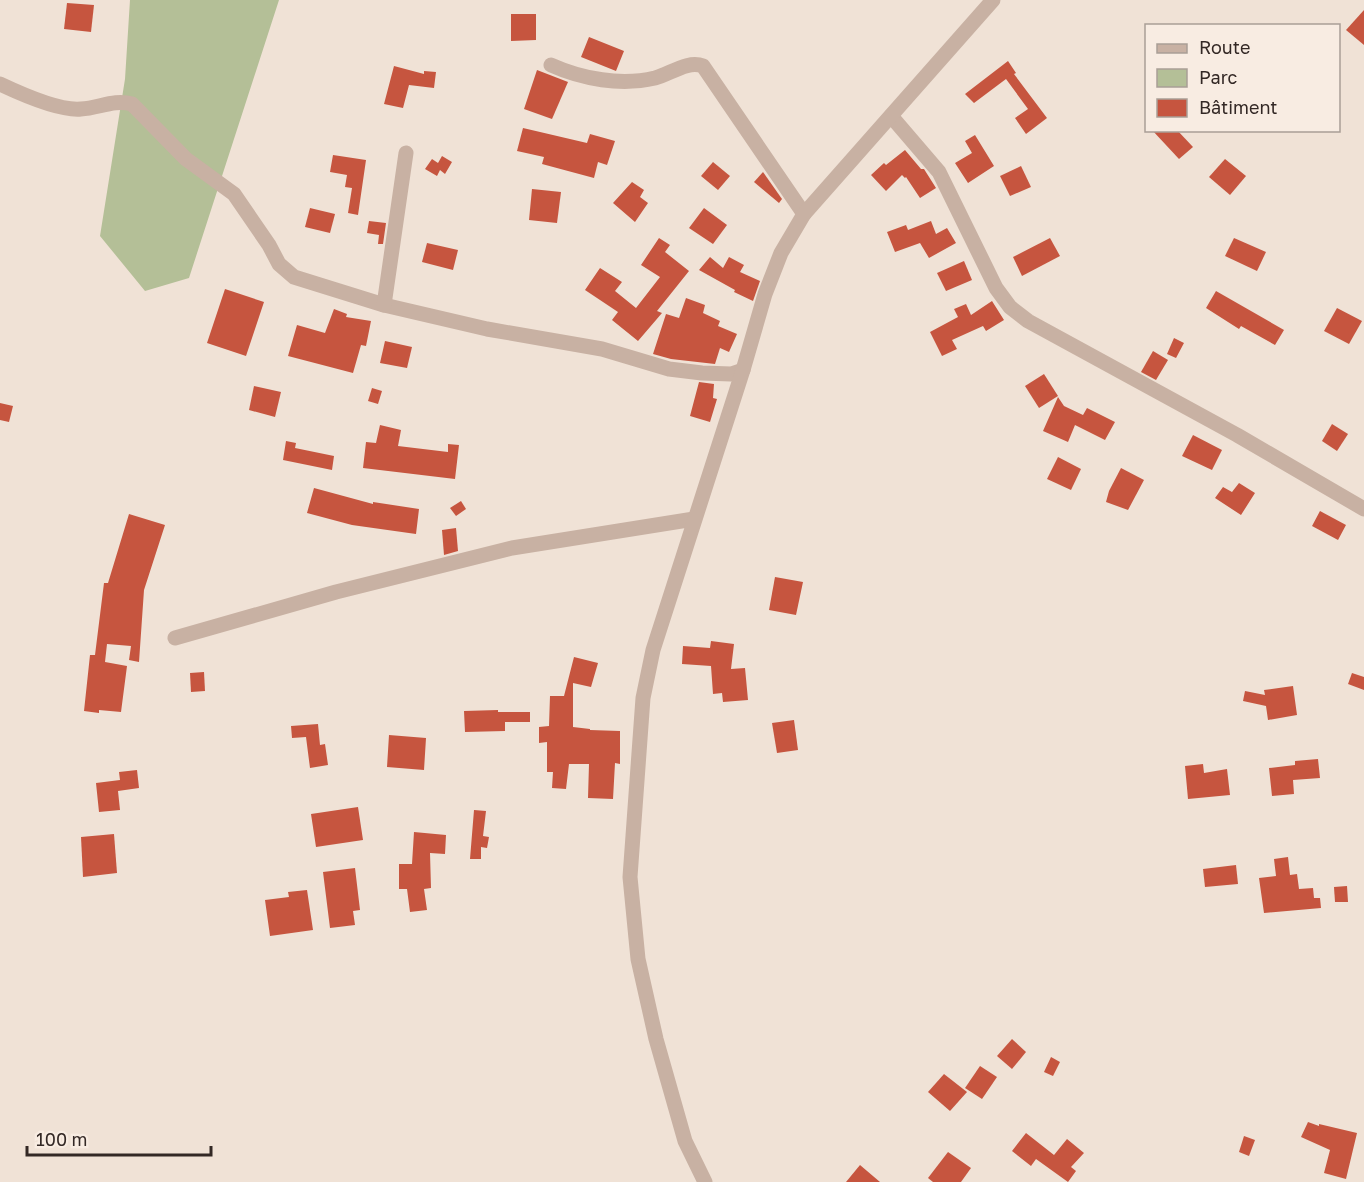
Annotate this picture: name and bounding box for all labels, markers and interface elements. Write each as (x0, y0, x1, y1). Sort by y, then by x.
legend (1145, 24, 1340, 132)
text: Route (1199, 36, 1250, 58)
text: Parc (1199, 66, 1238, 88)
text: Bâtiment (1199, 96, 1278, 118)
scale bar (27, 1119, 212, 1157)
text: 100 m (36, 1128, 87, 1150)

